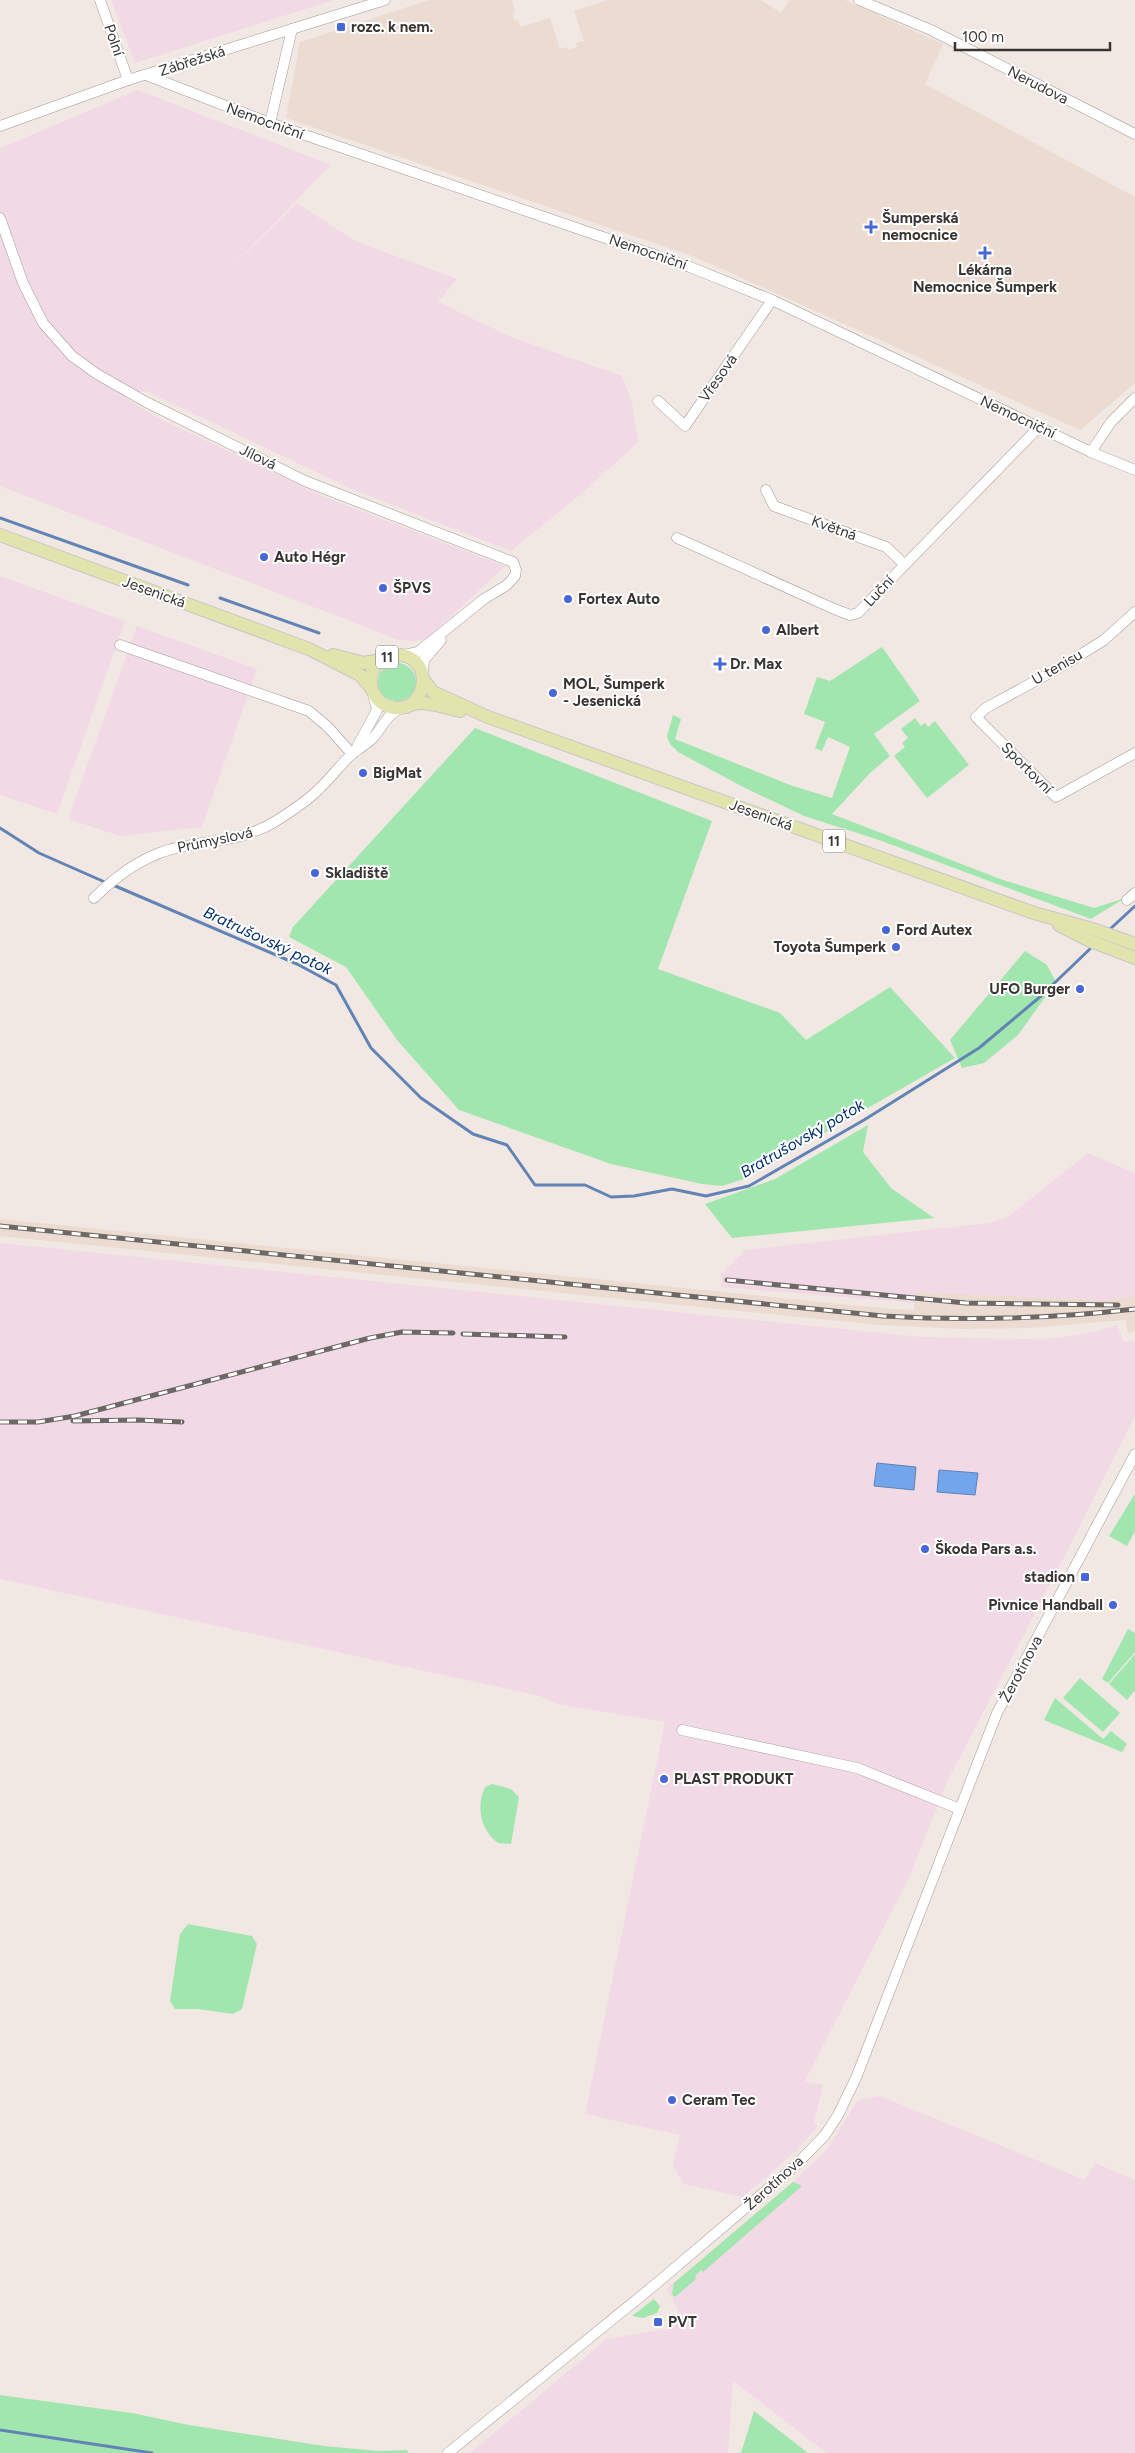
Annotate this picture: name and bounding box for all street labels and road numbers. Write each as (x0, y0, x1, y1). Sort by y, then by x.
street label: Polní (100, 22, 128, 60)
street label: Zábřežská (157, 42, 227, 80)
street label: Nerudova (1005, 62, 1071, 108)
street label: Nemocniční (224, 99, 308, 144)
street label: Nemocniční (607, 230, 691, 274)
street label: Vřesová (695, 351, 741, 405)
street label: Nemocniční (977, 392, 1060, 443)
street label: Jílová (237, 441, 279, 473)
street label: Květná (809, 512, 859, 544)
street label: Luční (860, 571, 899, 610)
street label: Jesenická (120, 572, 188, 612)
street label: U tenisu (1029, 645, 1085, 689)
road number: 11 (376, 646, 398, 669)
street label: Sportovní (997, 738, 1058, 799)
street label: Jesenická (727, 795, 795, 835)
street label: Průmyslová (176, 823, 254, 857)
road number: 11 (823, 829, 845, 852)
street label: Žerotínova (996, 1633, 1046, 1705)
street label: Žerotínova (741, 2152, 807, 2214)

